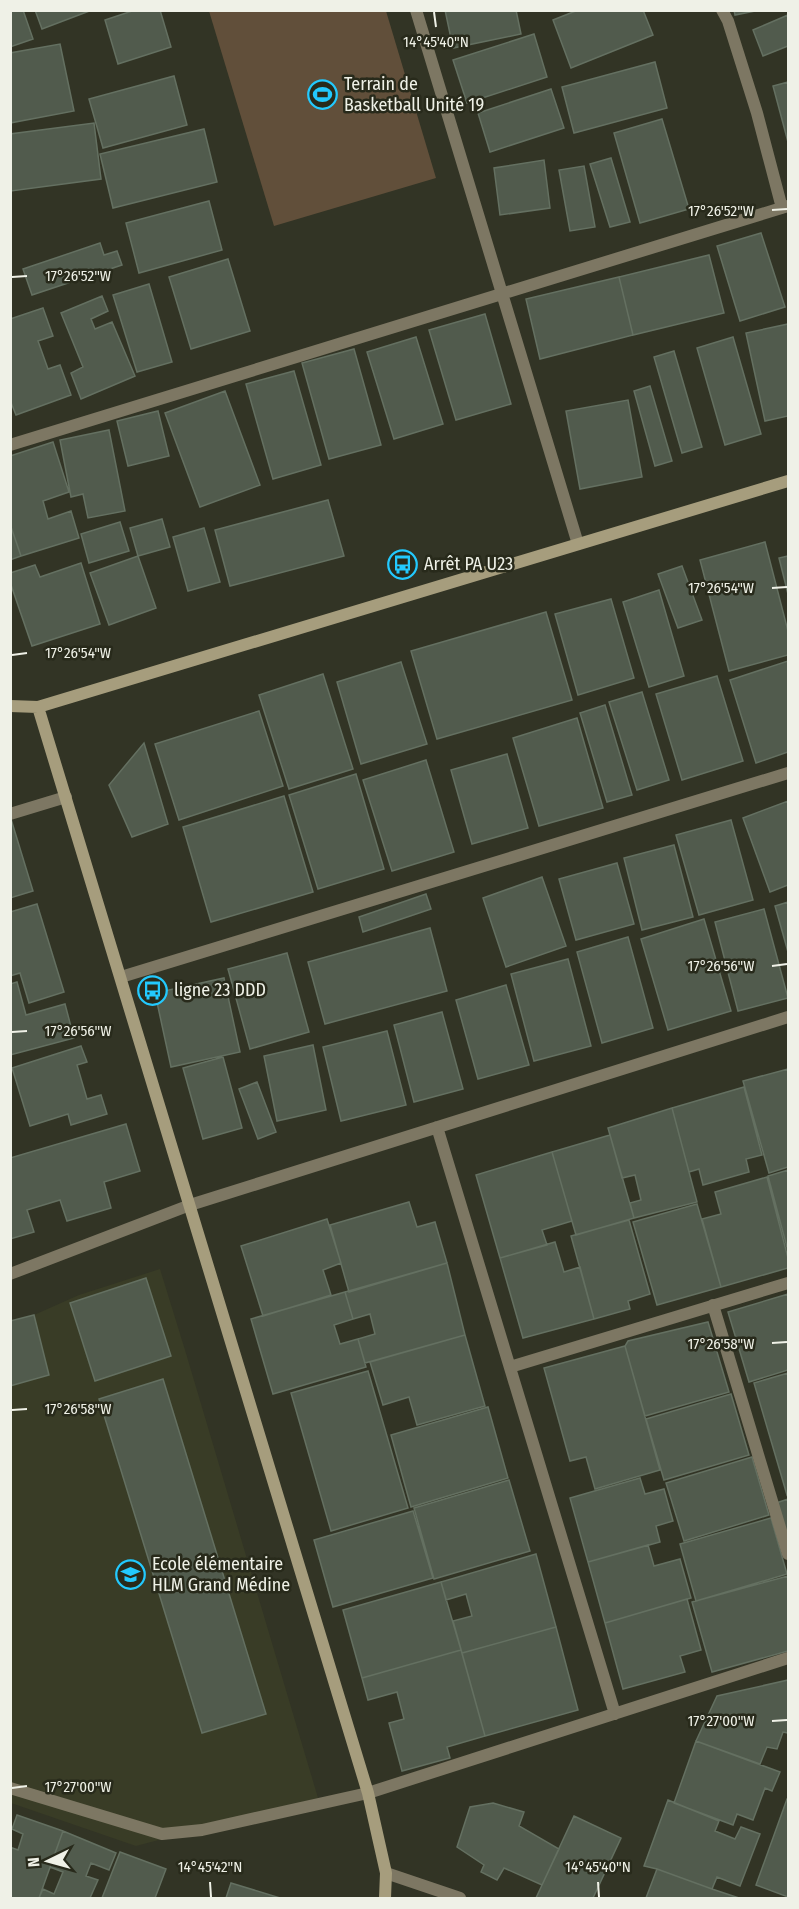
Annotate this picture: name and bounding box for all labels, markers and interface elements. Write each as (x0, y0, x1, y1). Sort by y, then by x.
text: 14°45'40"N (403, 33, 469, 51)
place label: Terrain de Basketball Unité 19 (344, 73, 484, 116)
sports icon: Terrain de Basketball Unité 19 (307, 78, 339, 110)
text: 17°26'52"W (688, 202, 754, 220)
text: 17°26'52"W (45, 267, 111, 285)
bus stop icon: Arrêt PA U23 (387, 548, 419, 580)
place label: Arrêt PA U23 (424, 553, 513, 575)
text: 17°26'54"W (688, 579, 754, 597)
text: 17°26'54"W (45, 644, 111, 662)
text: 17°26'56"W (688, 957, 754, 975)
bus stop icon: ligne 23 DDD (137, 974, 169, 1006)
place label: ligne 23 DDD (174, 979, 266, 1001)
text: 17°26'56"W (45, 1022, 111, 1040)
text: 17°26'58"W (688, 1335, 754, 1353)
text: 17°26'58"W (45, 1400, 111, 1418)
place label: Ecole élémentaire HLM Grand Médine (152, 1553, 290, 1596)
school or university icon: Ecole élémentaire HLM Grand Médine (115, 1558, 147, 1590)
text: 17°27'00"W (687, 1712, 755, 1730)
text: 17°27'00"W (44, 1778, 112, 1796)
north arrow (18, 1831, 78, 1891)
text: N (24, 1857, 43, 1868)
text: 14°45'42"N (178, 1858, 242, 1876)
text: 14°45'40"N (565, 1858, 631, 1876)

